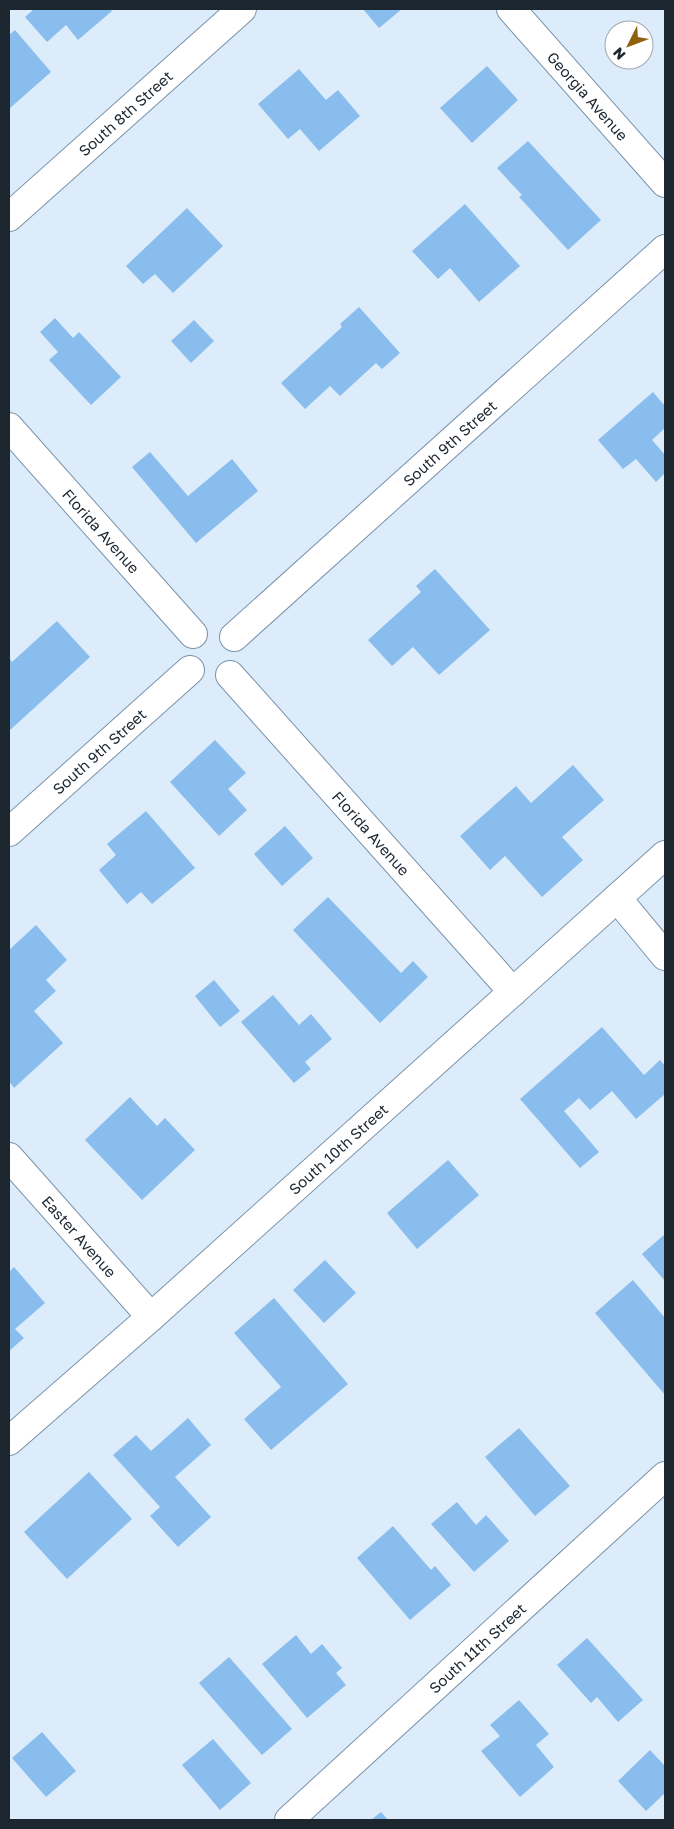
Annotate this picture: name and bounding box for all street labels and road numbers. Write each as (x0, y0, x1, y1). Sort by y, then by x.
street label: Georgia Avenue (544, 48, 632, 144)
street label: South 8th Street (75, 67, 176, 160)
street label: South 9th Street (399, 396, 500, 490)
street label: Florida Avenue (59, 485, 144, 577)
street label: South 9th Street (49, 705, 150, 798)
street label: Florida Avenue (329, 787, 414, 879)
street label: South 10th Street (285, 1100, 391, 1198)
street label: Easter Avenue (39, 1192, 120, 1281)
street label: South 11th Street (425, 1599, 529, 1697)

